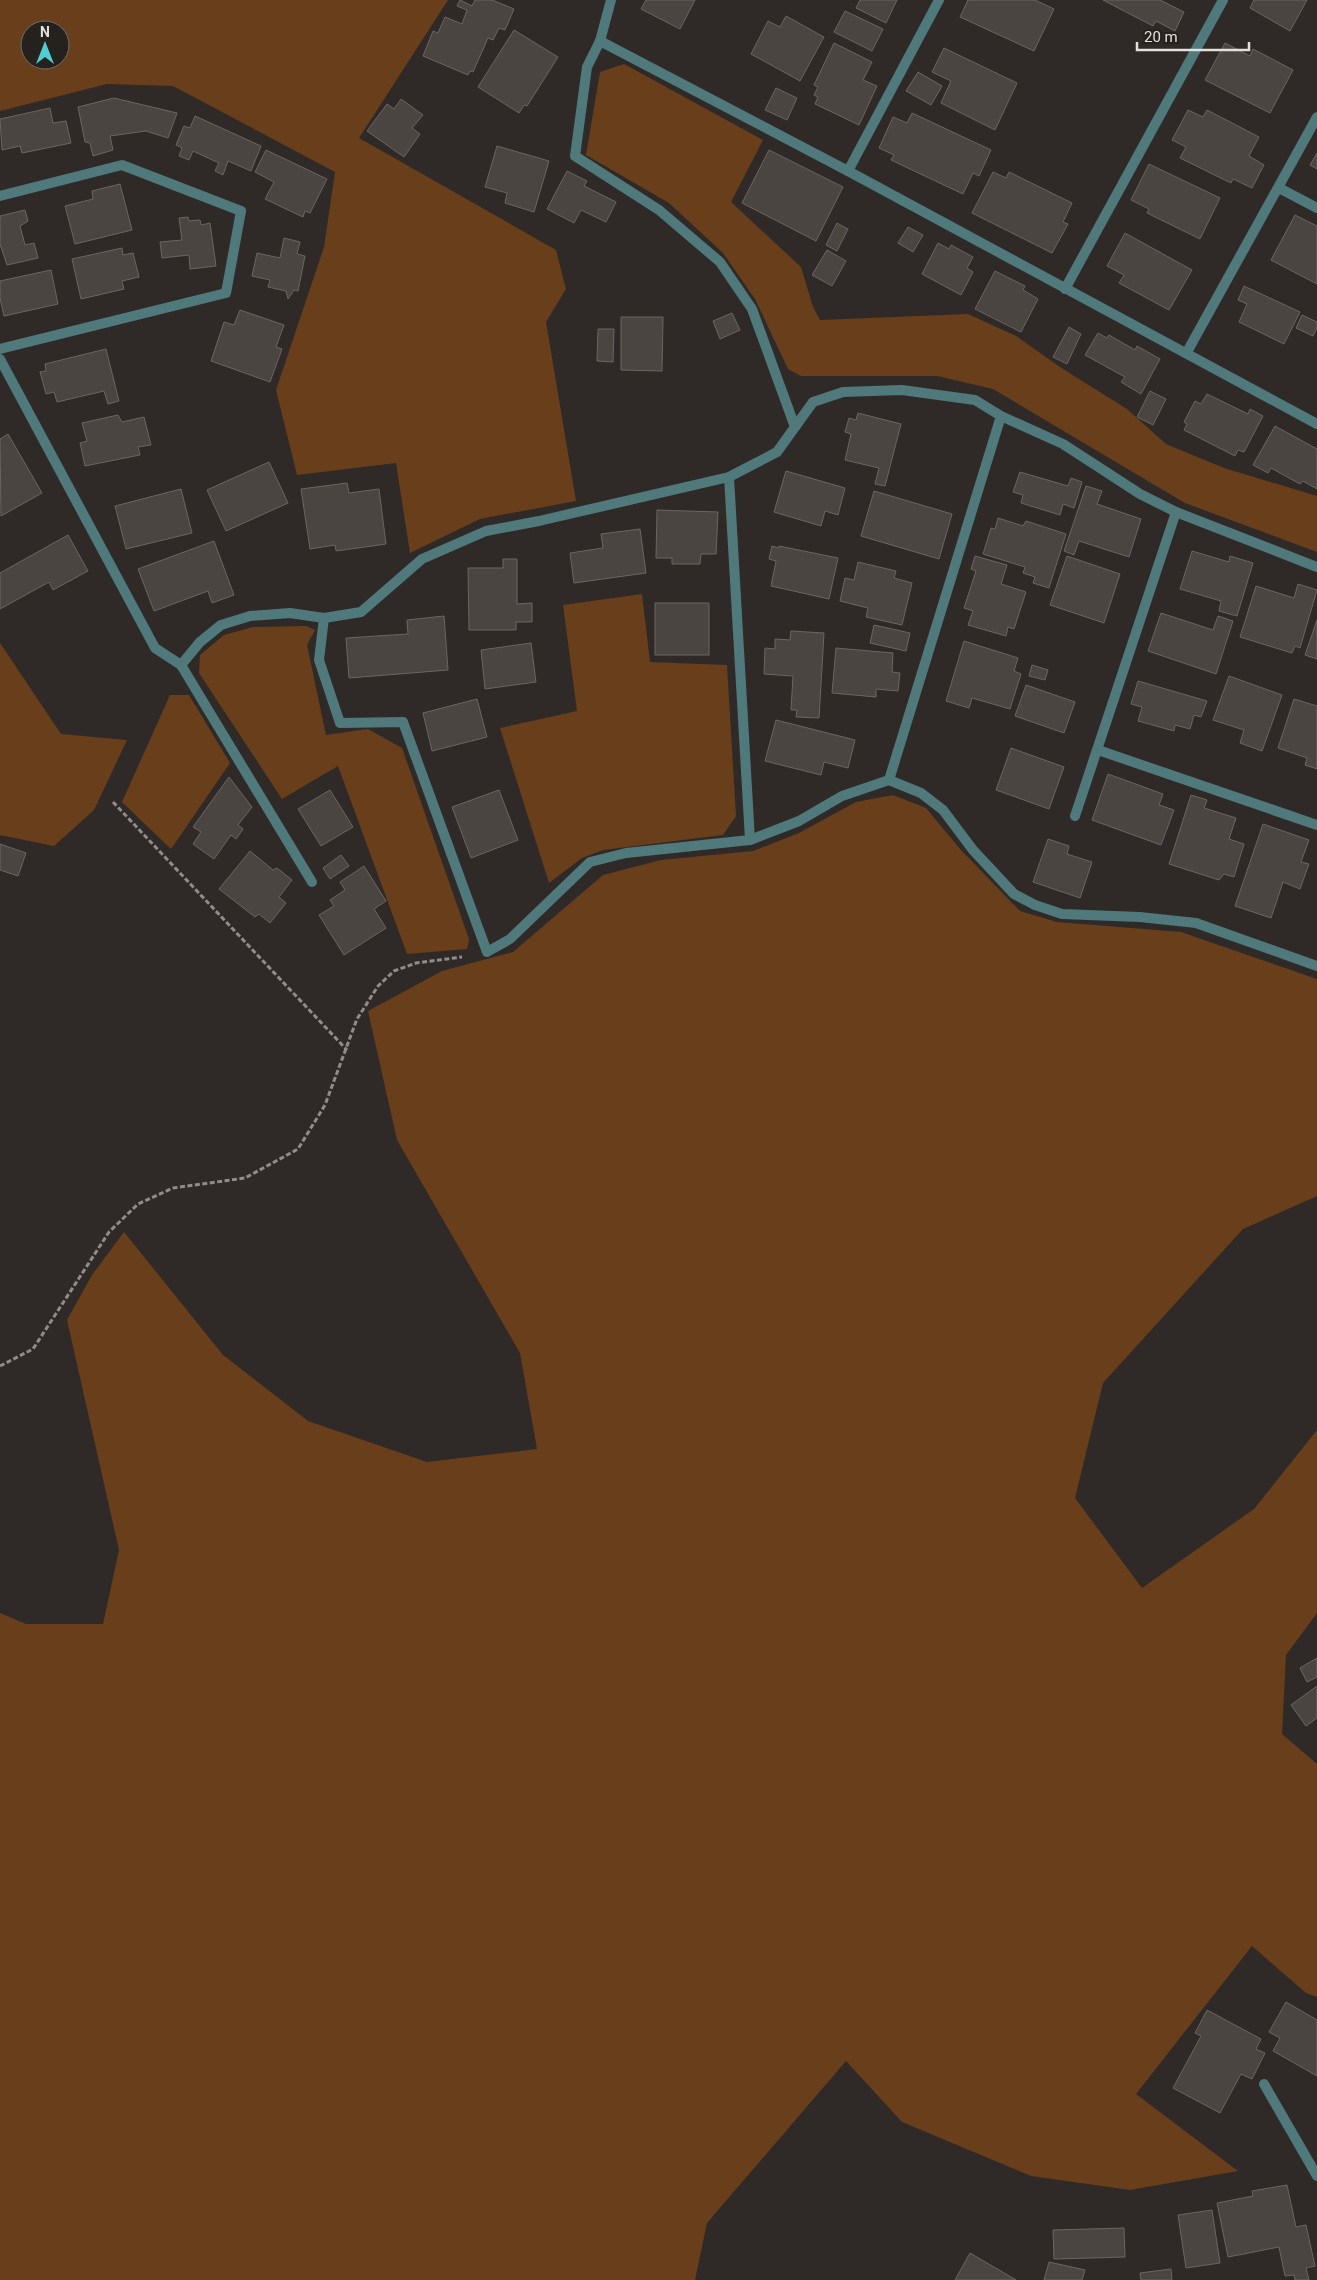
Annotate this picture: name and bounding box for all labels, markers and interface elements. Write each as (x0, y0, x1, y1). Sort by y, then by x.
north arrow (20, 20, 70, 70)
scale bar (1137, 20, 1250, 52)
text: N (40, 24, 50, 40)
text: 20 m (1144, 28, 1178, 46)

